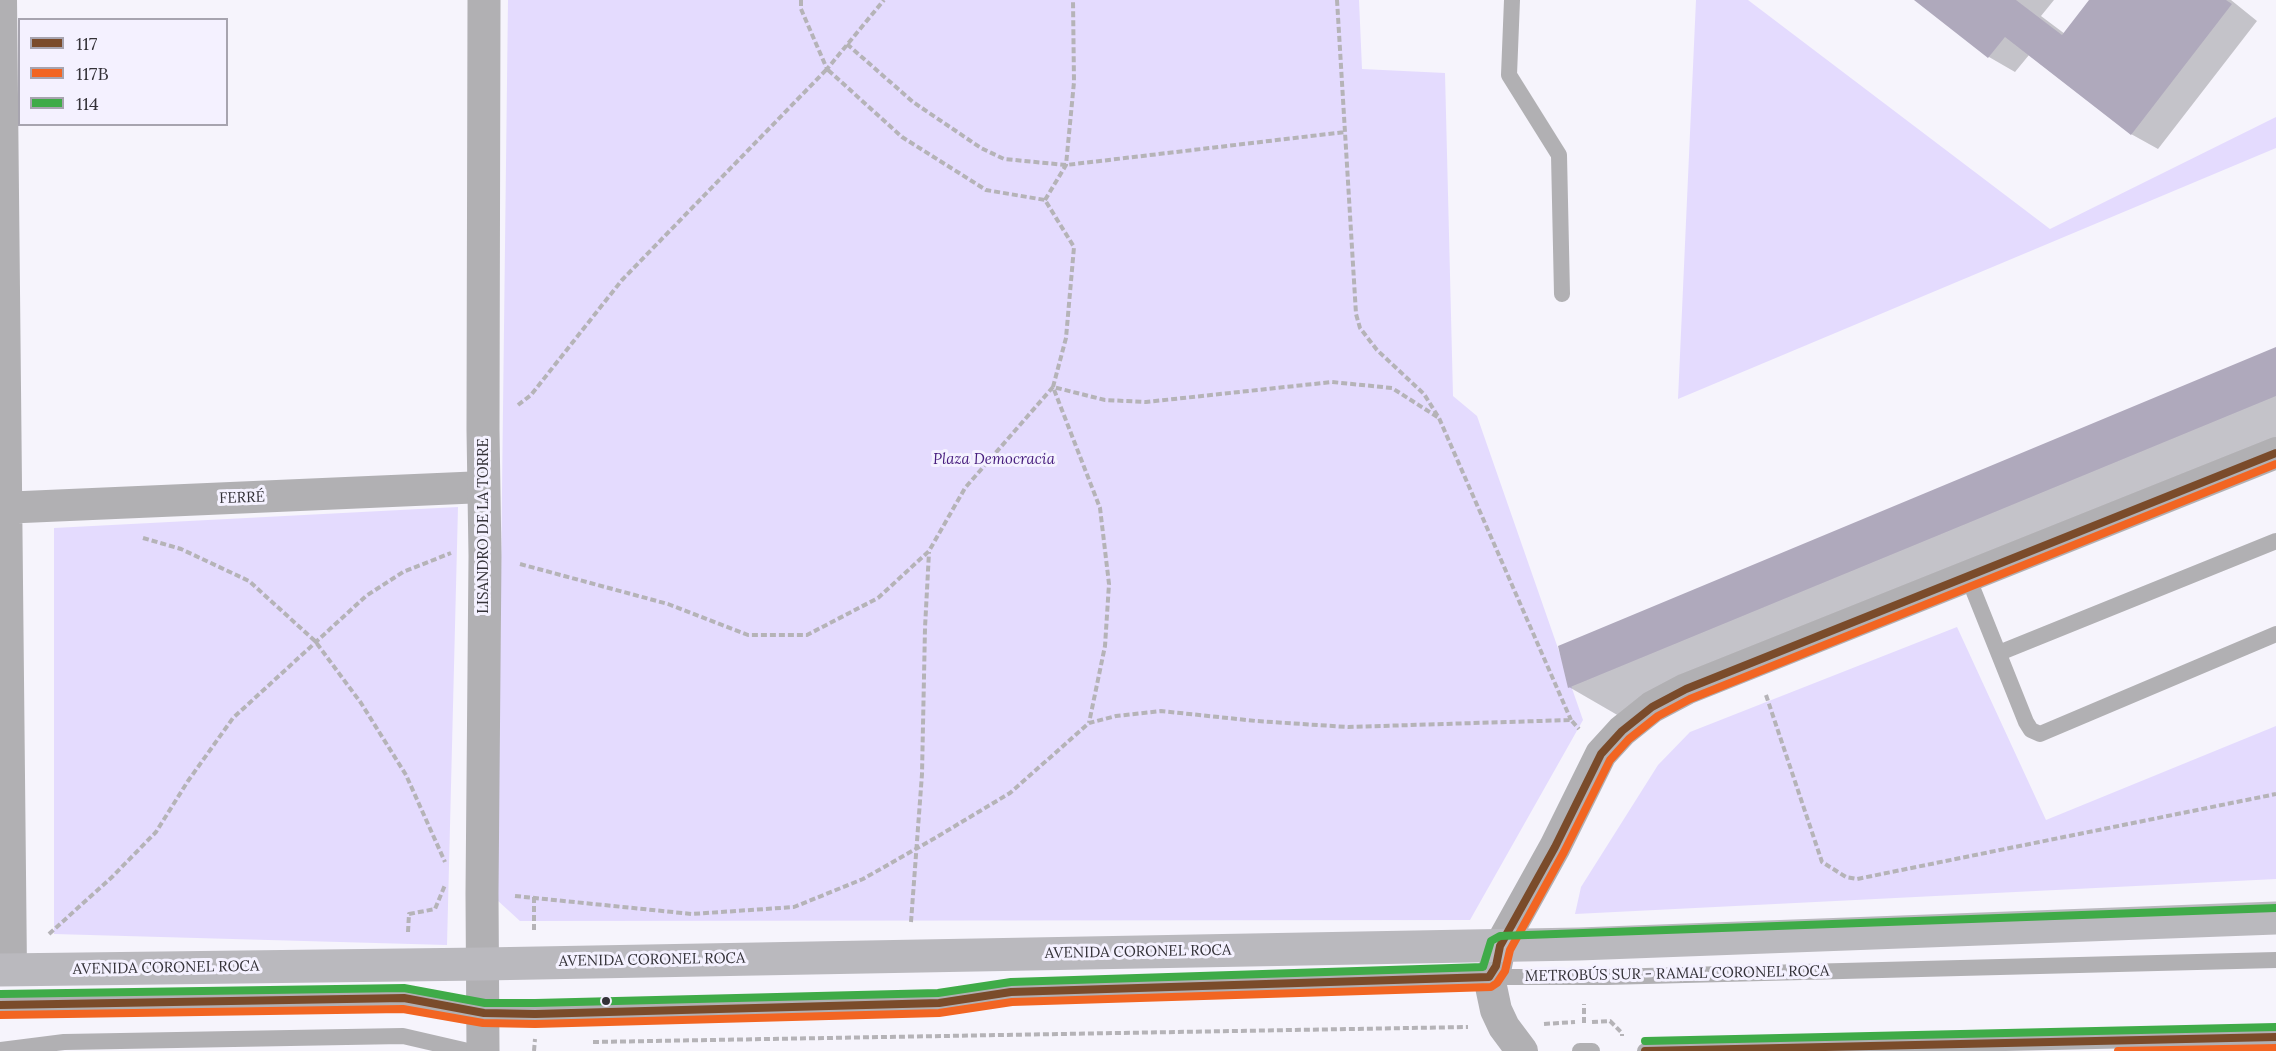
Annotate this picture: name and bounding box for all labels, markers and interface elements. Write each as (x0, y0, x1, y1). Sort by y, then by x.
legend (18, 18, 228, 126)
text: 117 (76, 32, 97, 55)
text: 117B (76, 62, 109, 85)
text: 114 (76, 92, 99, 115)
street label: LISANDRO DE LA TORRE (475, 438, 493, 614)
park label: Plaza Democracia (933, 451, 1055, 469)
street label: FERRÉ (219, 488, 265, 508)
street label: AVENIDA CORONEL ROCA (1045, 941, 1231, 963)
street label: AVENIDA CORONEL ROCA (559, 949, 745, 971)
street label: AVENIDA CORONEL ROCA (73, 957, 259, 979)
street label: METROBÚS SUR - RAMAL CORONEL ROCA (1525, 962, 1829, 986)
unlabelled marker (600, 995, 612, 1007)

